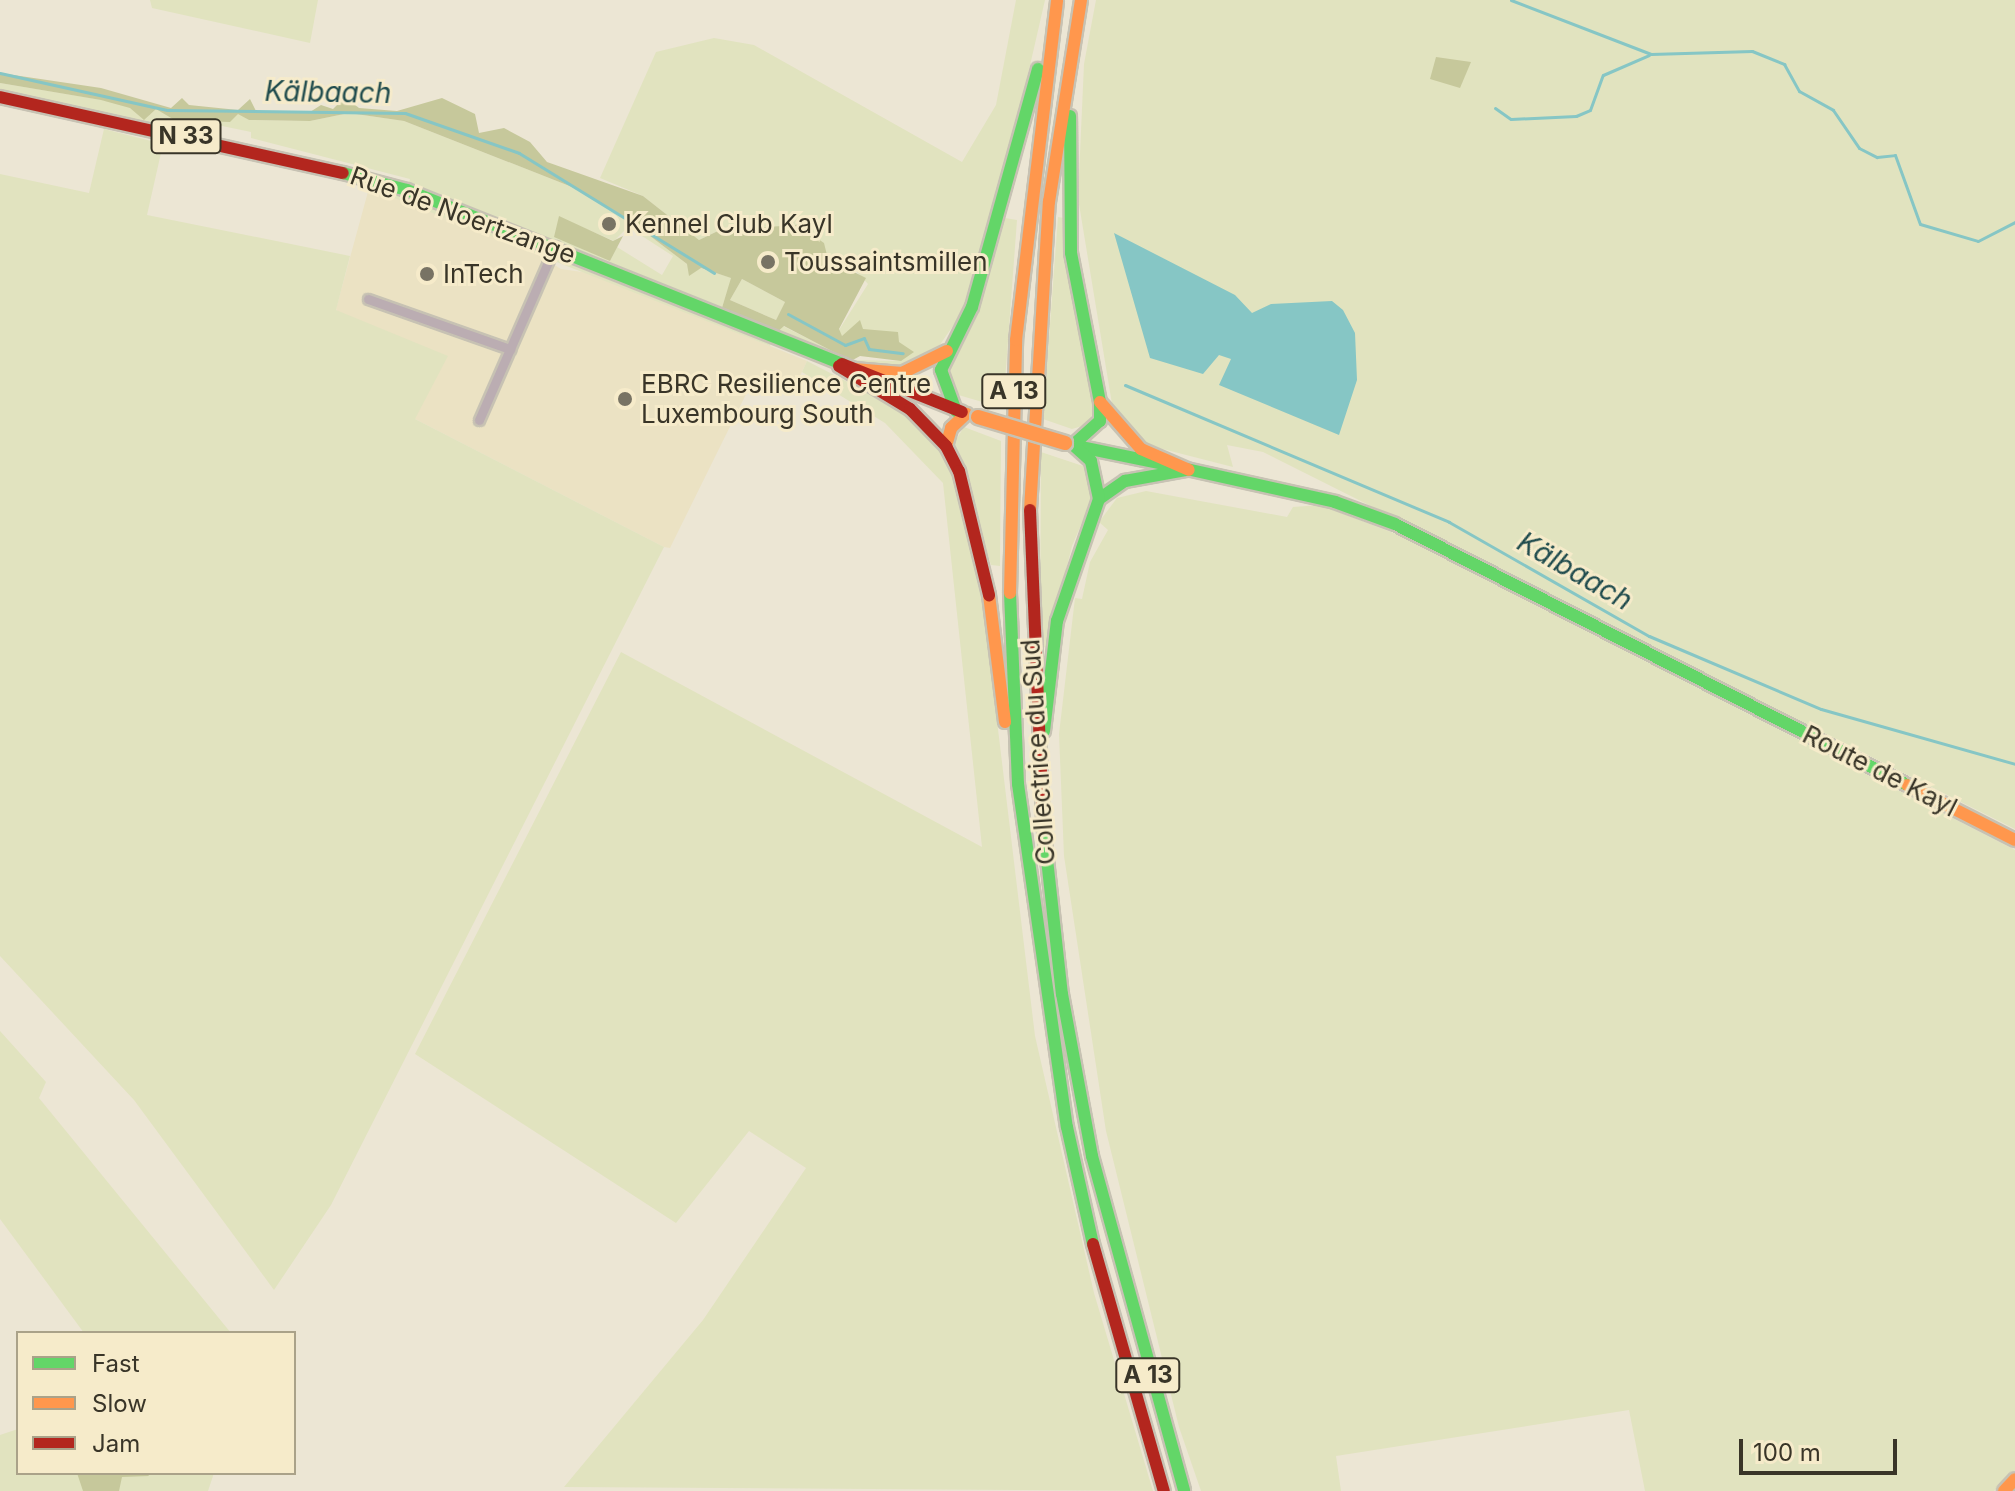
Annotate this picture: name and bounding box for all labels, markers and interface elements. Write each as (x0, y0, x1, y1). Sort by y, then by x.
water label: Kälbaach (264, 74, 392, 110)
road number: N 33 (150, 116, 222, 156)
street label: Rue de Noertzange (346, 160, 580, 270)
place label: Kennel Club Kayl (625, 208, 833, 240)
marker: Kennel Club Kayl (600, 215, 618, 233)
place label: Toussaintsmillen (784, 246, 988, 278)
marker: Toussaintsmillen (759, 253, 777, 271)
place label: InTech (443, 258, 524, 290)
marker: InTech (418, 265, 436, 283)
place label: EBRC Resilience Centre Luxembourg South (641, 368, 931, 430)
road number: A 13 (980, 371, 1048, 411)
marker: EBRC Resilience Centre Luxembourg South (616, 390, 634, 408)
water label: Kälbaach (1512, 525, 1638, 617)
street label: Collectrice du Sud (1015, 638, 1061, 866)
street label: Route de Kayl (1798, 719, 1962, 823)
legend (16, 1331, 296, 1475)
text: Fast (92, 1349, 140, 1378)
road number: A 13 (1114, 1355, 1182, 1395)
text: Slow (92, 1389, 147, 1418)
scale bar (1743, 1423, 1901, 1473)
text: Jam (92, 1429, 140, 1458)
text: 100 m (1753, 1438, 1821, 1467)

